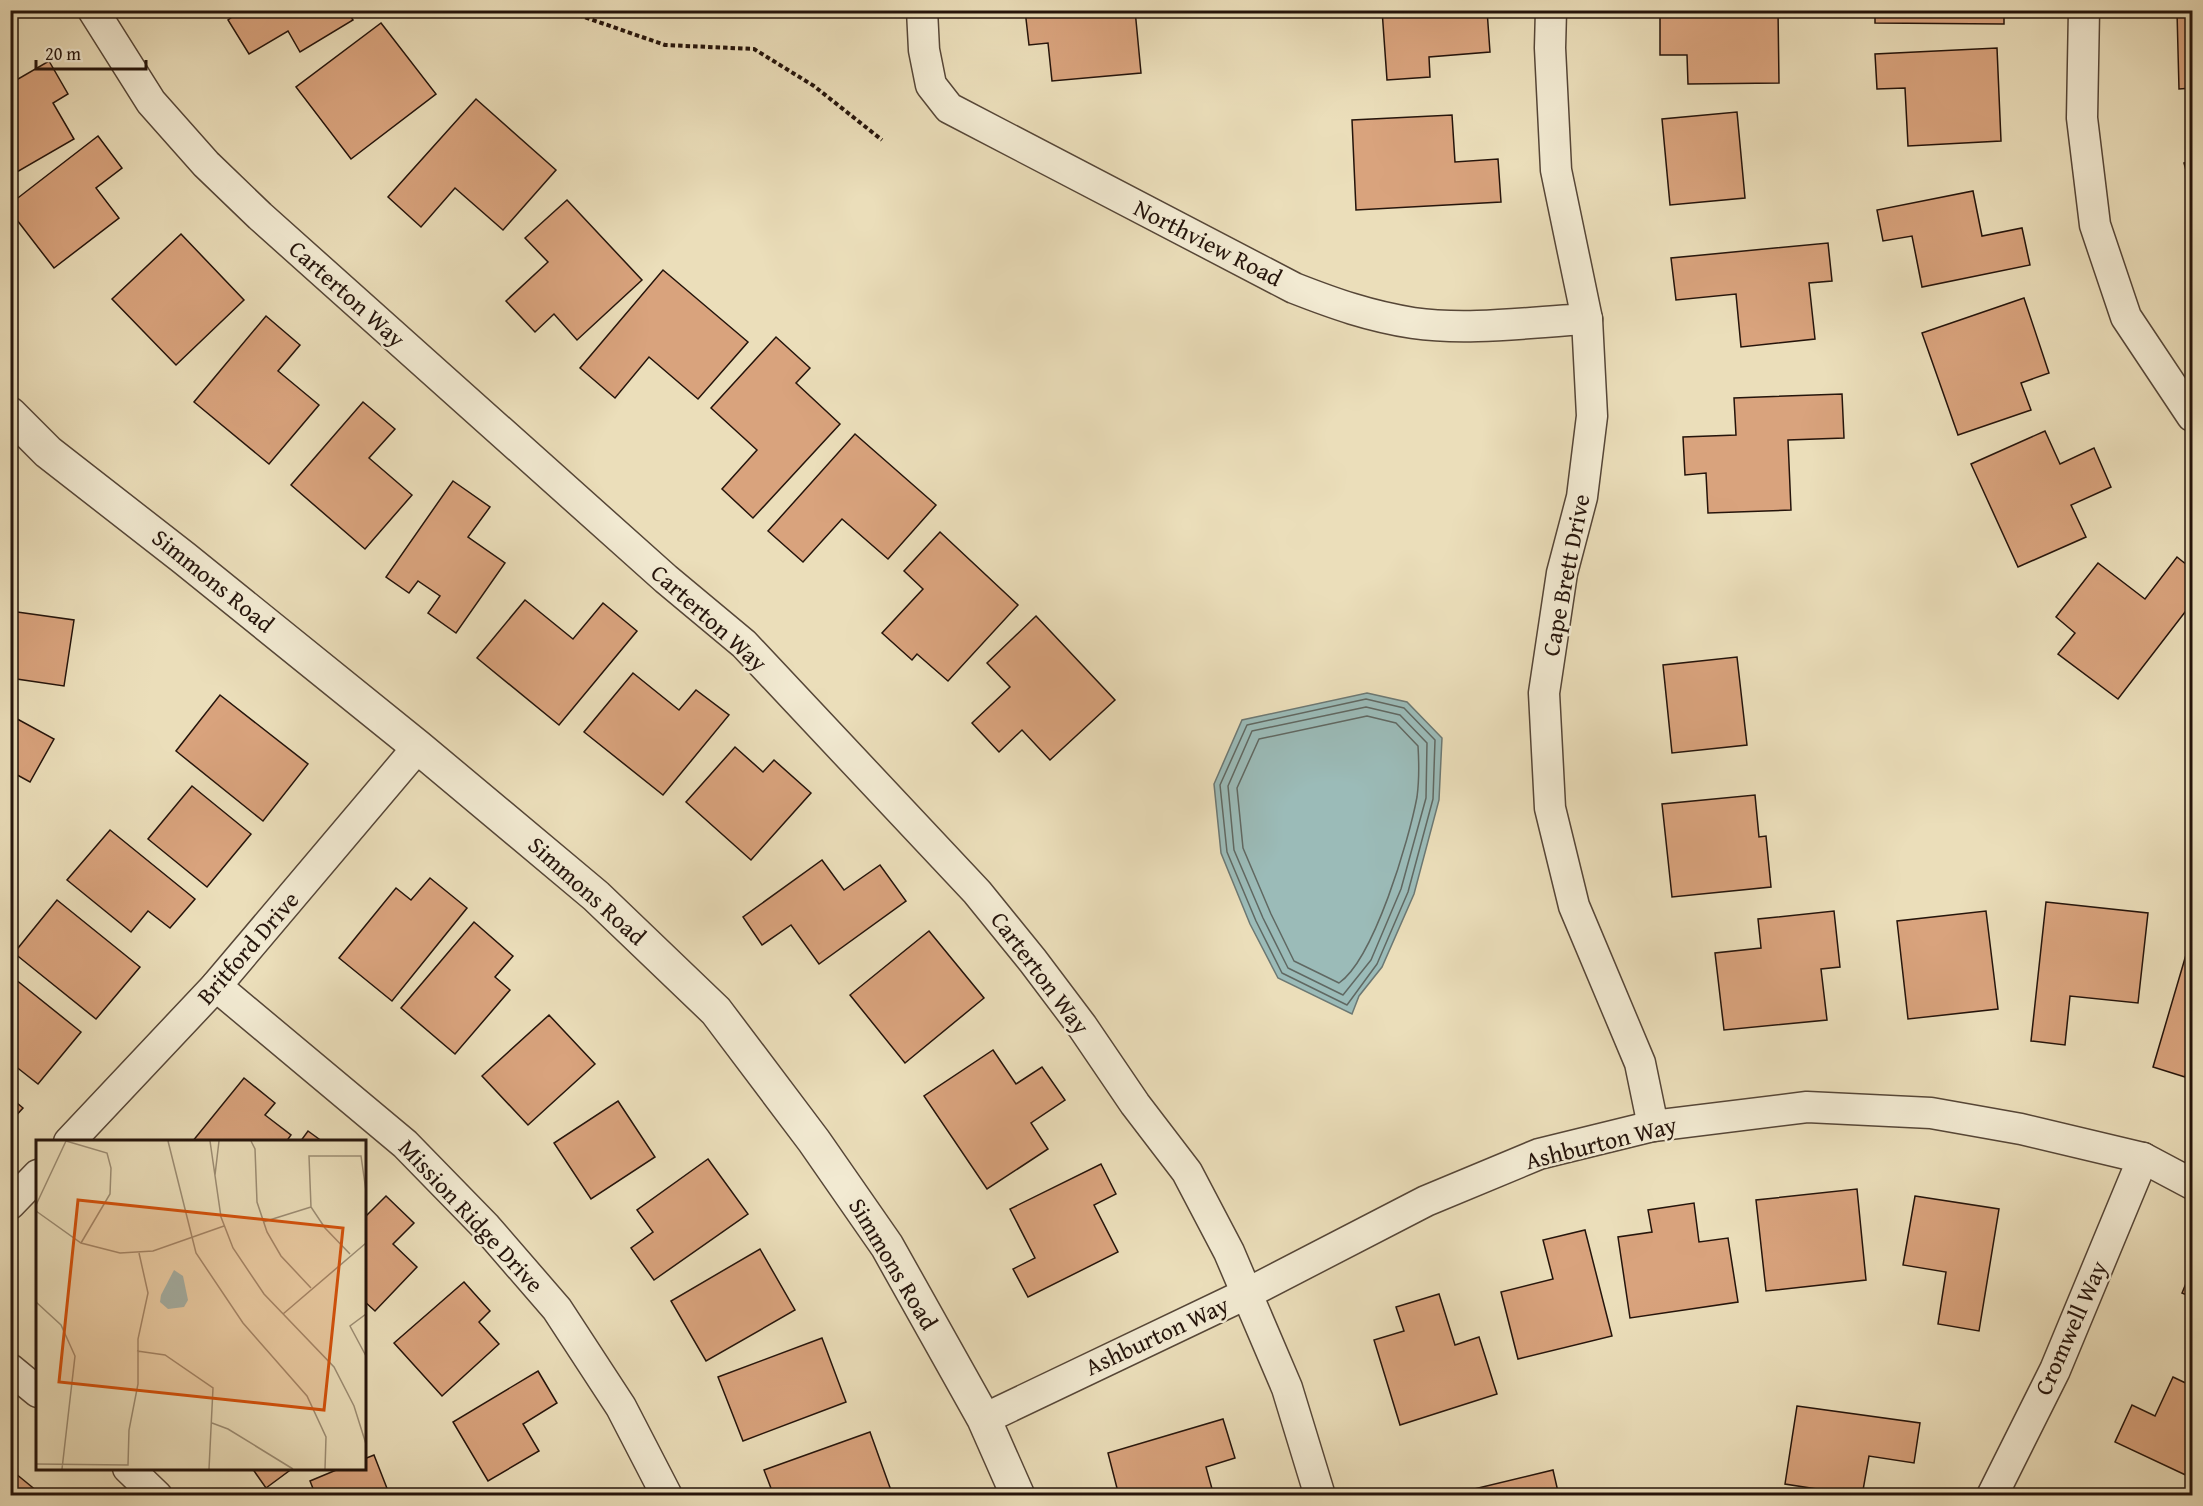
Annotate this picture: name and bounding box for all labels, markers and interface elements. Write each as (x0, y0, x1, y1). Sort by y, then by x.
scale bar (36, 33, 146, 71)
text: 20 m (45, 40, 81, 67)
street label: Northview Road (1128, 190, 1289, 295)
street label: Carterton Way (281, 232, 413, 356)
street label: Cape Brett Drive (1533, 491, 1598, 659)
street label: Simmons Road (145, 520, 282, 641)
street label: Carterton Way (643, 556, 775, 680)
street label: Simmons Road (520, 828, 654, 953)
street label: Britford Drive (188, 883, 307, 1012)
street label: Carterton Way (982, 904, 1098, 1042)
street label: Ashburton Way (1521, 1107, 1680, 1178)
street label: Mission Ridge Drive (391, 1131, 552, 1300)
inset map (36, 1140, 366, 1470)
street label: Simmons Road (840, 1191, 947, 1337)
street label: Cromwell Way (2025, 1255, 2116, 1401)
street label: Ashburton Way (1079, 1287, 1235, 1384)

